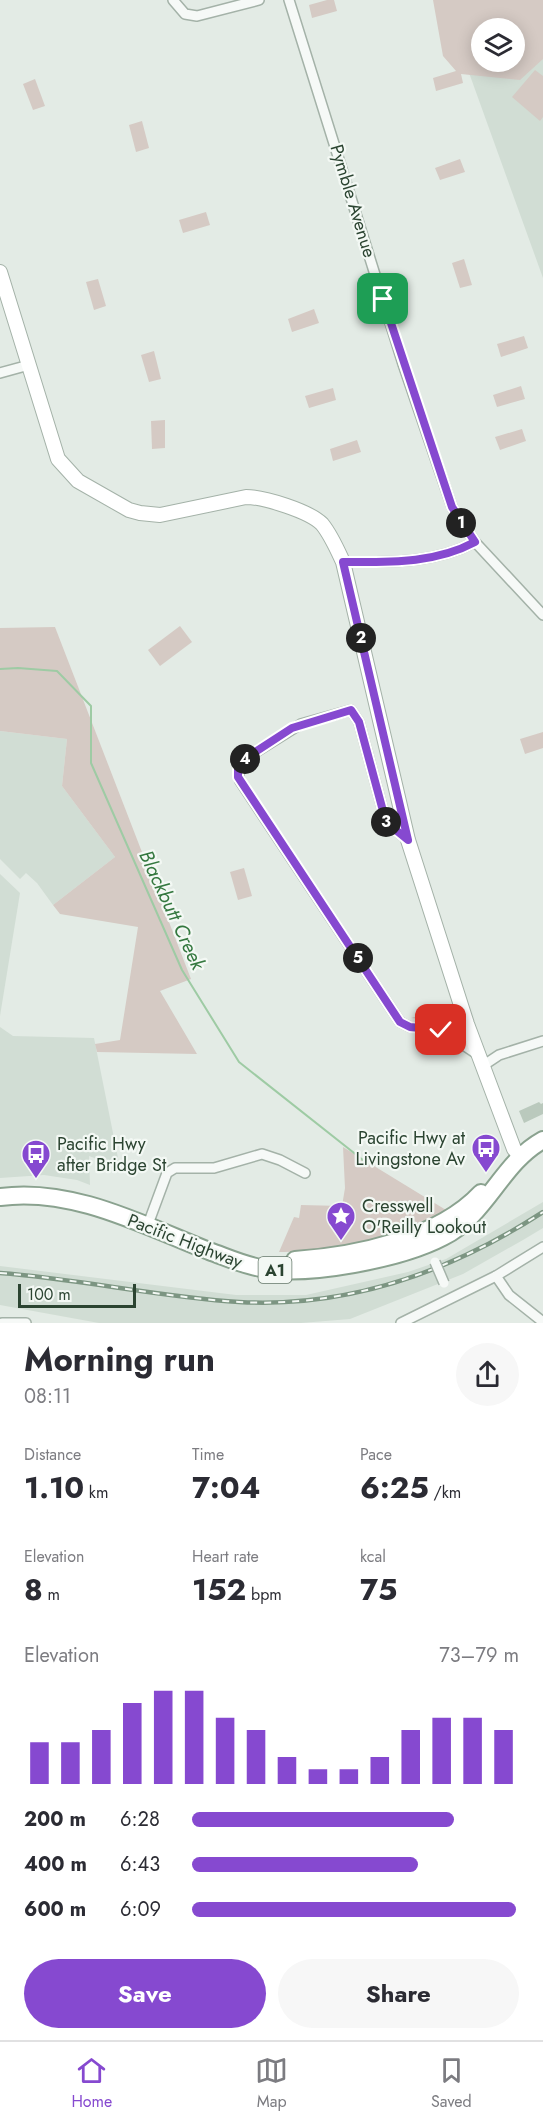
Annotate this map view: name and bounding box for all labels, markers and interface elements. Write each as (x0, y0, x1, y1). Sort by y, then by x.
map controls (471, 18, 525, 72)
button: layers (471, 18, 525, 72)
street label: Pymble Avenue (323, 141, 383, 261)
pin (357, 273, 408, 324)
icon: arrive (366, 282, 399, 315)
pin: 1 (446, 508, 476, 538)
text: 1 (457, 511, 465, 534)
pin: 2 (346, 623, 376, 653)
text: 2 (356, 626, 366, 649)
pin: 4 (230, 744, 260, 774)
text: 4 (239, 747, 251, 770)
pin: 3 (371, 807, 401, 837)
text: 3 (381, 810, 391, 833)
water label: Blackbutt Creek (132, 845, 213, 976)
pin: 5 (343, 943, 373, 973)
text: 5 (353, 946, 363, 969)
pin (415, 1004, 466, 1055)
icon: check (424, 1013, 457, 1046)
place label: Pacific Hwy at Livingstone Av (355, 1125, 466, 1172)
place label: Pacific Hwy after Bridge St (57, 1131, 167, 1178)
bus stop icon: Pacific Hwy at Livingstone Av (470, 1132, 502, 1174)
bus stop icon: Pacific Hwy after Bridge St (20, 1138, 52, 1180)
place label: Cresswell O'Reilly Lookout (362, 1193, 487, 1240)
place icon: Cresswell O'Reilly Lookout (325, 1200, 357, 1242)
street label: Pacific Highway (124, 1207, 246, 1275)
road number: A1 (258, 1257, 292, 1283)
scale bar (18, 1281, 136, 1308)
text: 100 m (27, 1283, 71, 1306)
text: Morning run (24, 1336, 215, 1383)
button: share (456, 1343, 519, 1406)
text: 08:11 (24, 1382, 71, 1411)
text: Distance (24, 1443, 81, 1466)
text: Time (192, 1443, 224, 1466)
text: Pace (360, 1443, 392, 1466)
text: 1.10 (24, 1466, 84, 1509)
text: 7:04 (192, 1466, 261, 1509)
text: 6:25 (360, 1466, 429, 1509)
text: km (84, 1481, 108, 1504)
text: /km (429, 1481, 461, 1504)
text: Elevation (24, 1545, 84, 1568)
text: Heart rate (192, 1545, 259, 1568)
text: kcal (360, 1545, 386, 1568)
text: 8 (24, 1568, 43, 1611)
text: 152 (192, 1568, 246, 1611)
text: 75 (360, 1568, 397, 1611)
text: m (43, 1583, 60, 1606)
text: bpm (246, 1583, 282, 1606)
text: Elevation (24, 1641, 99, 1670)
text: 73–79 m (439, 1641, 519, 1670)
text: 200 m (24, 1805, 86, 1834)
text: 6:28 (120, 1805, 160, 1834)
text: 400 m (24, 1850, 87, 1879)
text: 6:43 (120, 1850, 160, 1879)
text: 600 m (24, 1895, 86, 1924)
text: 6:09 (120, 1895, 161, 1924)
button: Save (24, 1959, 266, 2028)
button: Share (278, 1959, 519, 2028)
tab: Home (71, 2054, 112, 2113)
tab: Map (255, 2054, 288, 2113)
tab: Saved (431, 2054, 472, 2113)

